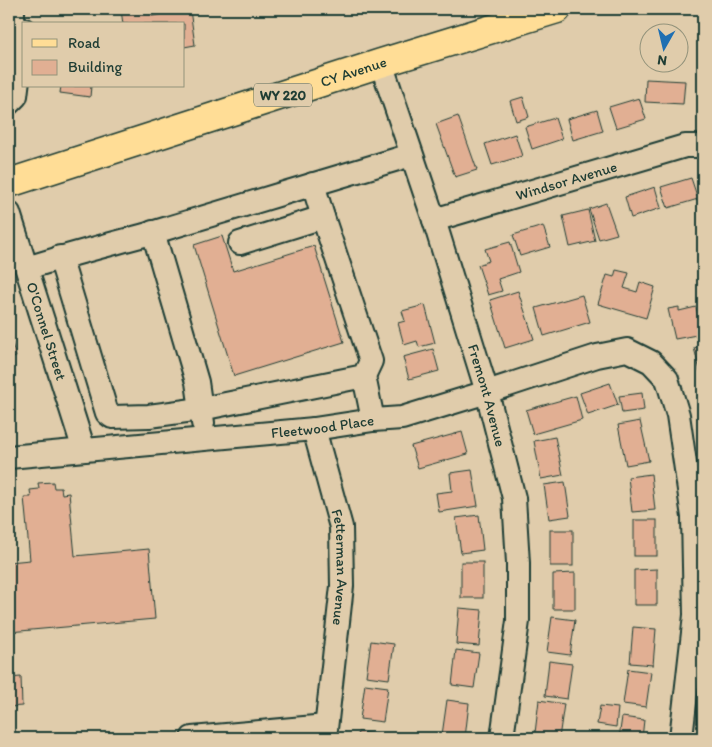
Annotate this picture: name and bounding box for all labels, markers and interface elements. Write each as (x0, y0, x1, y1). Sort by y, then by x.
legend (22, 22, 185, 88)
north arrow (640, 22, 690, 72)
text: Road (68, 34, 101, 52)
text: N (656, 51, 668, 69)
street label: CY Avenue (318, 53, 389, 91)
text: Building (68, 58, 122, 76)
road number: WY 220 (254, 84, 312, 106)
street label: Windsor Avenue (514, 158, 619, 204)
street label: O'Connel Street (22, 280, 70, 383)
street label: Fremont Avenue (464, 342, 510, 449)
street label: Fleetwood Place (270, 411, 375, 442)
street label: Fetterman Avenue (328, 507, 351, 627)

